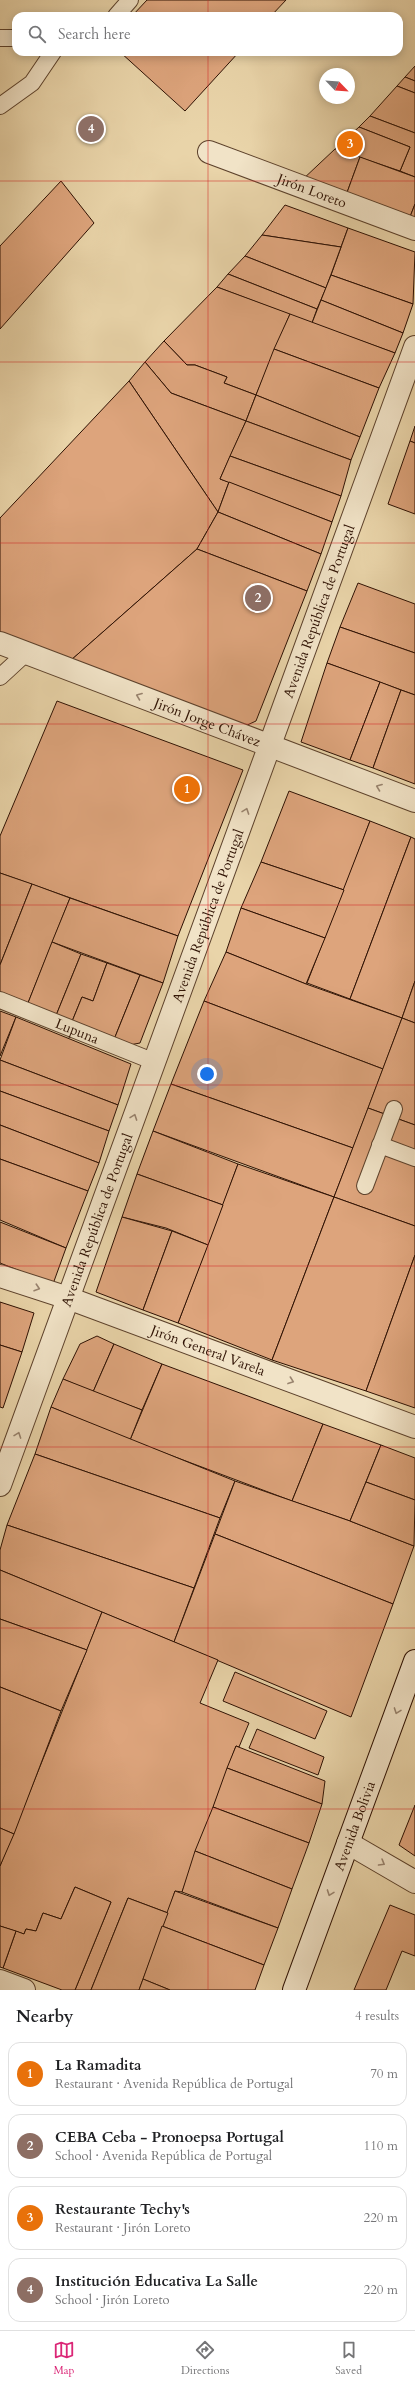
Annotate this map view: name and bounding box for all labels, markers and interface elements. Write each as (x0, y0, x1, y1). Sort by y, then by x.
search box (12, 12, 403, 56)
icon: search (26, 23, 48, 45)
text: Search here (58, 24, 131, 44)
north arrow (319, 68, 355, 104)
pin: 4 (78, 114, 104, 144)
pin: 3 (337, 129, 363, 159)
street label: Jirón Loreto (273, 168, 350, 212)
street label: Avenida República de Portugal (278, 522, 359, 701)
pin: 2 (245, 583, 271, 613)
street label: Jirón Jorge Chávez (150, 692, 264, 751)
one-way arrow (136, 693, 143, 701)
pin: 1 (174, 774, 200, 804)
one-way arrow (375, 784, 382, 792)
one-way arrow (241, 807, 250, 814)
street label: Avenida República de Portugal (167, 826, 248, 1005)
street label: Lupuna (52, 1014, 102, 1048)
your location (197, 1064, 217, 1084)
one-way arrow (130, 1114, 138, 1121)
street label: Avenida República de Portugal (56, 1130, 137, 1309)
one-way arrow (33, 1283, 40, 1292)
street label: Jirón General Varela (146, 1319, 268, 1380)
one-way arrow (287, 1376, 294, 1384)
one-way arrow (14, 1431, 22, 1438)
one-way arrow (393, 1707, 401, 1714)
street label: Avenida Bolivia (329, 1778, 380, 1873)
one-way arrow (377, 1858, 385, 1865)
one-way arrow (326, 1890, 334, 1897)
text: Nearby (16, 2005, 73, 2028)
text: 4 results (355, 2007, 399, 2025)
text: La Ramadita (55, 2055, 141, 2075)
text: 1 (27, 2065, 33, 2083)
text: 70 m (370, 2065, 398, 2083)
text: Restaurant · Avenida República de Portugal (55, 2075, 293, 2093)
text: CEBA Ceba - Pronoepsa Portugal (55, 2127, 284, 2147)
text: 2 (27, 2137, 33, 2155)
text: 110 m (364, 2137, 398, 2155)
text: School · Avenida República de Portugal (55, 2147, 272, 2165)
text: Restaurante Techy's (55, 2199, 190, 2219)
text: 3 (27, 2209, 33, 2227)
text: 220 m (364, 2209, 398, 2227)
text: Restaurant · Jirón Loreto (55, 2219, 191, 2237)
text: Institución Educativa La Salle (55, 2271, 258, 2291)
text: 4 (27, 2281, 33, 2299)
text: 220 m (364, 2281, 398, 2299)
text: School · Jirón Loreto (55, 2291, 170, 2309)
tab: Map (53, 2339, 75, 2378)
tab: Directions (181, 2339, 229, 2378)
tab: Saved (335, 2339, 362, 2378)

